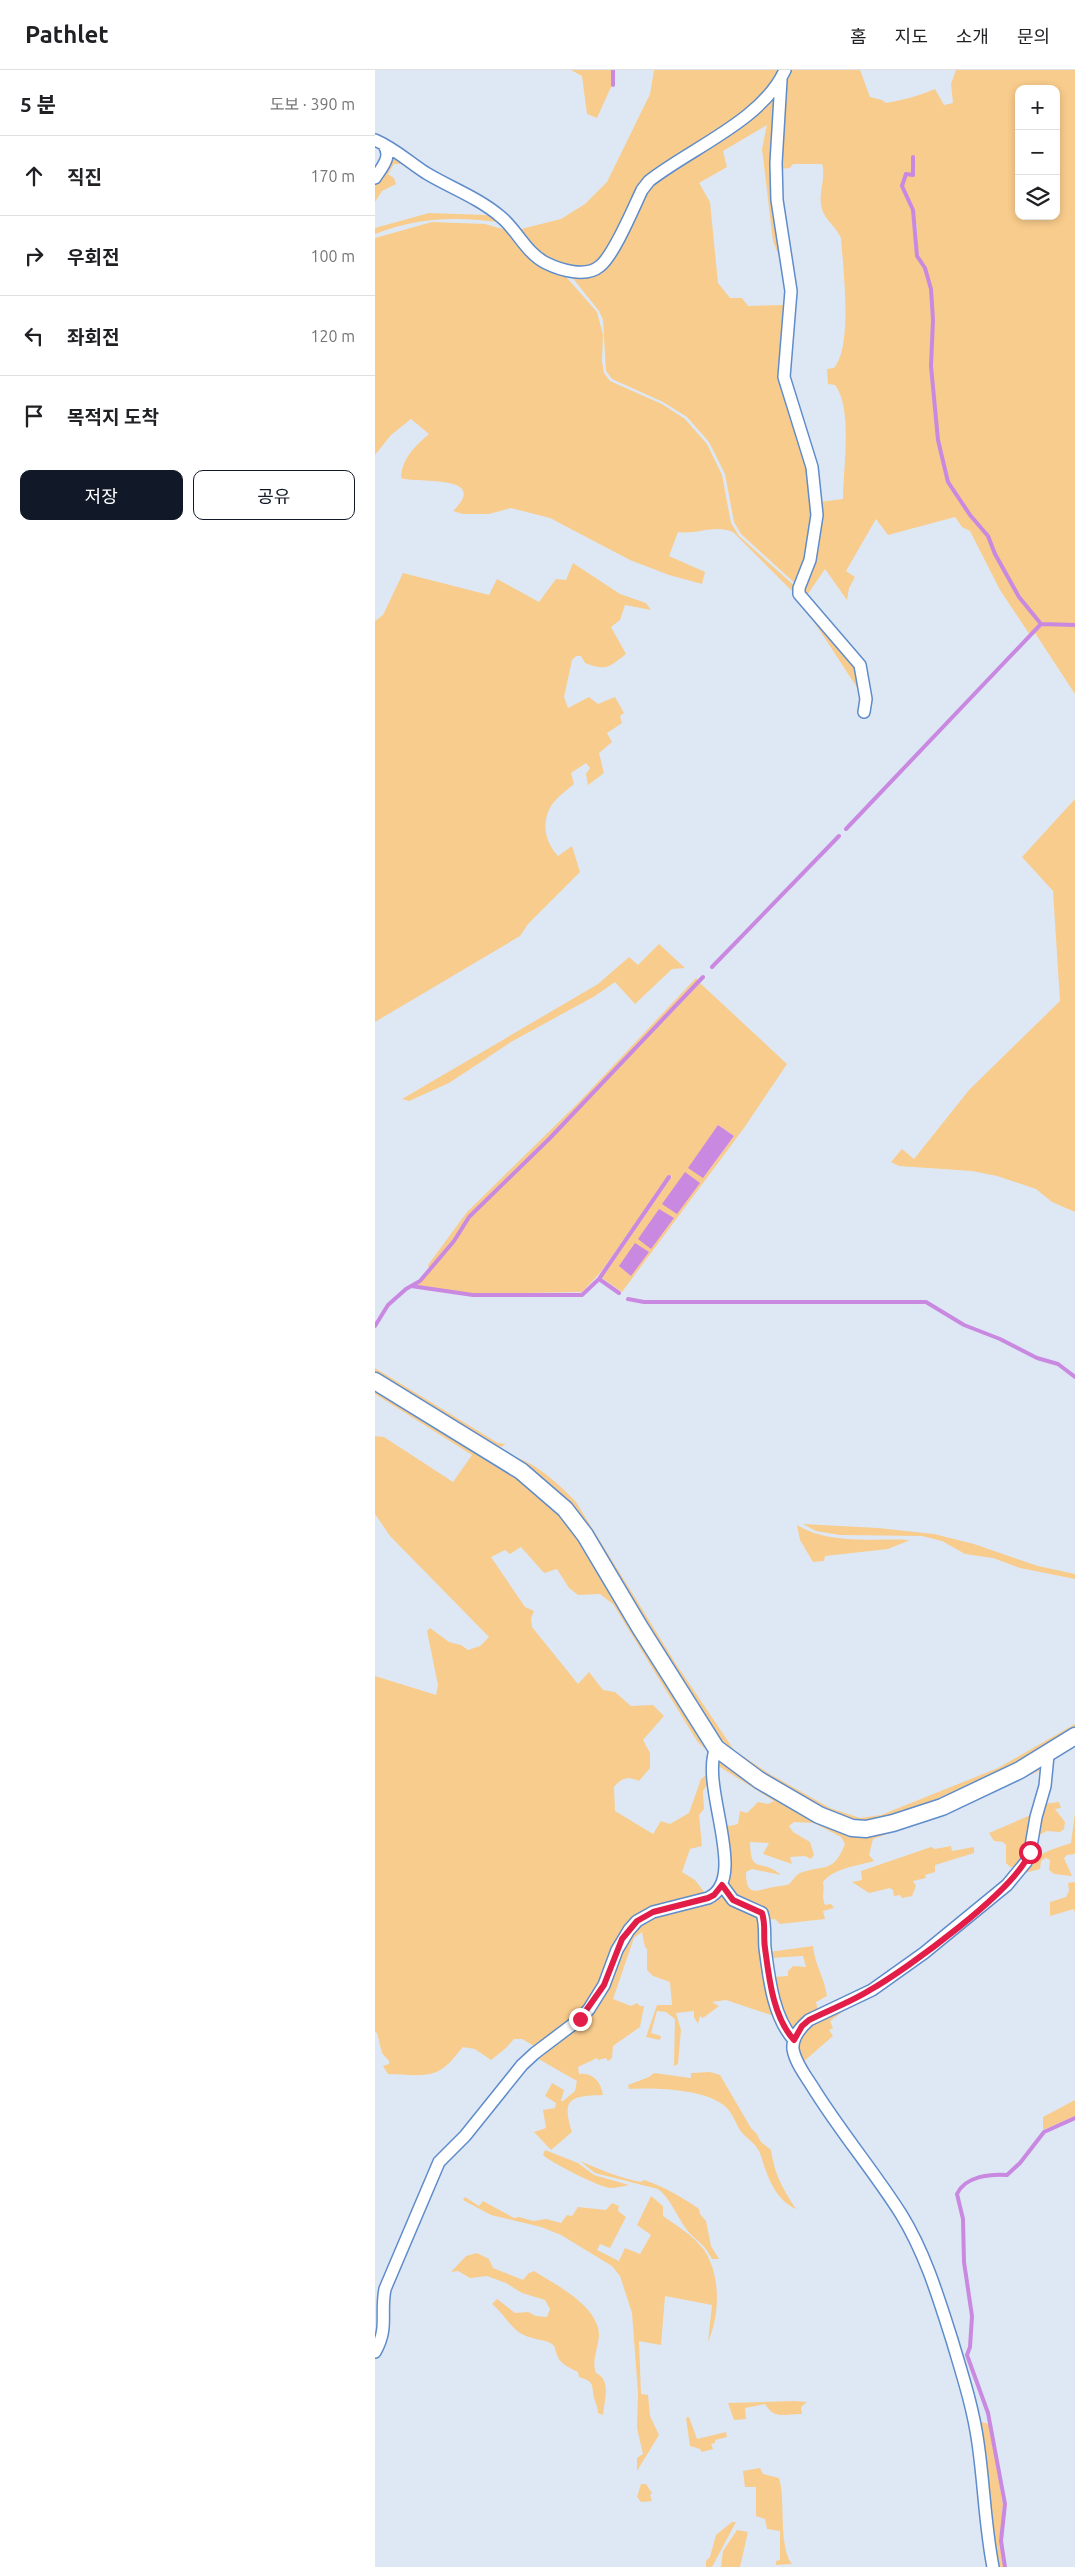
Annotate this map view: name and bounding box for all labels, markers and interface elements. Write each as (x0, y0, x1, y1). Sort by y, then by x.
text: Pathlet (25, 21, 109, 48)
text: 홈 (850, 26, 867, 46)
text: 지도 (895, 26, 928, 46)
text: 소개 (956, 26, 989, 46)
text: 문의 (1017, 26, 1050, 46)
map controls (1015, 85, 1060, 220)
button: + (1015, 85, 1060, 130)
text: 5 분 (20, 92, 56, 116)
text: 도보 · 390 m (270, 95, 355, 113)
button: − (1015, 130, 1060, 175)
icon: ahead (20, 162, 48, 190)
text: 직진 (67, 166, 102, 188)
text: 170 m (310, 167, 355, 185)
button: layers (1015, 175, 1060, 220)
icon: right (20, 242, 48, 270)
text: 우회전 (67, 246, 119, 268)
text: 100 m (310, 247, 355, 265)
icon: left (20, 322, 48, 350)
text: 좌회전 (67, 326, 119, 348)
text: 120 m (310, 327, 355, 345)
icon: arrive (20, 402, 48, 430)
text: 목적지 도착 (67, 406, 159, 428)
button: 저장 (20, 470, 183, 520)
button: 공유 (193, 470, 355, 520)
route start (1019, 1841, 1042, 1864)
route end (569, 2008, 592, 2031)

